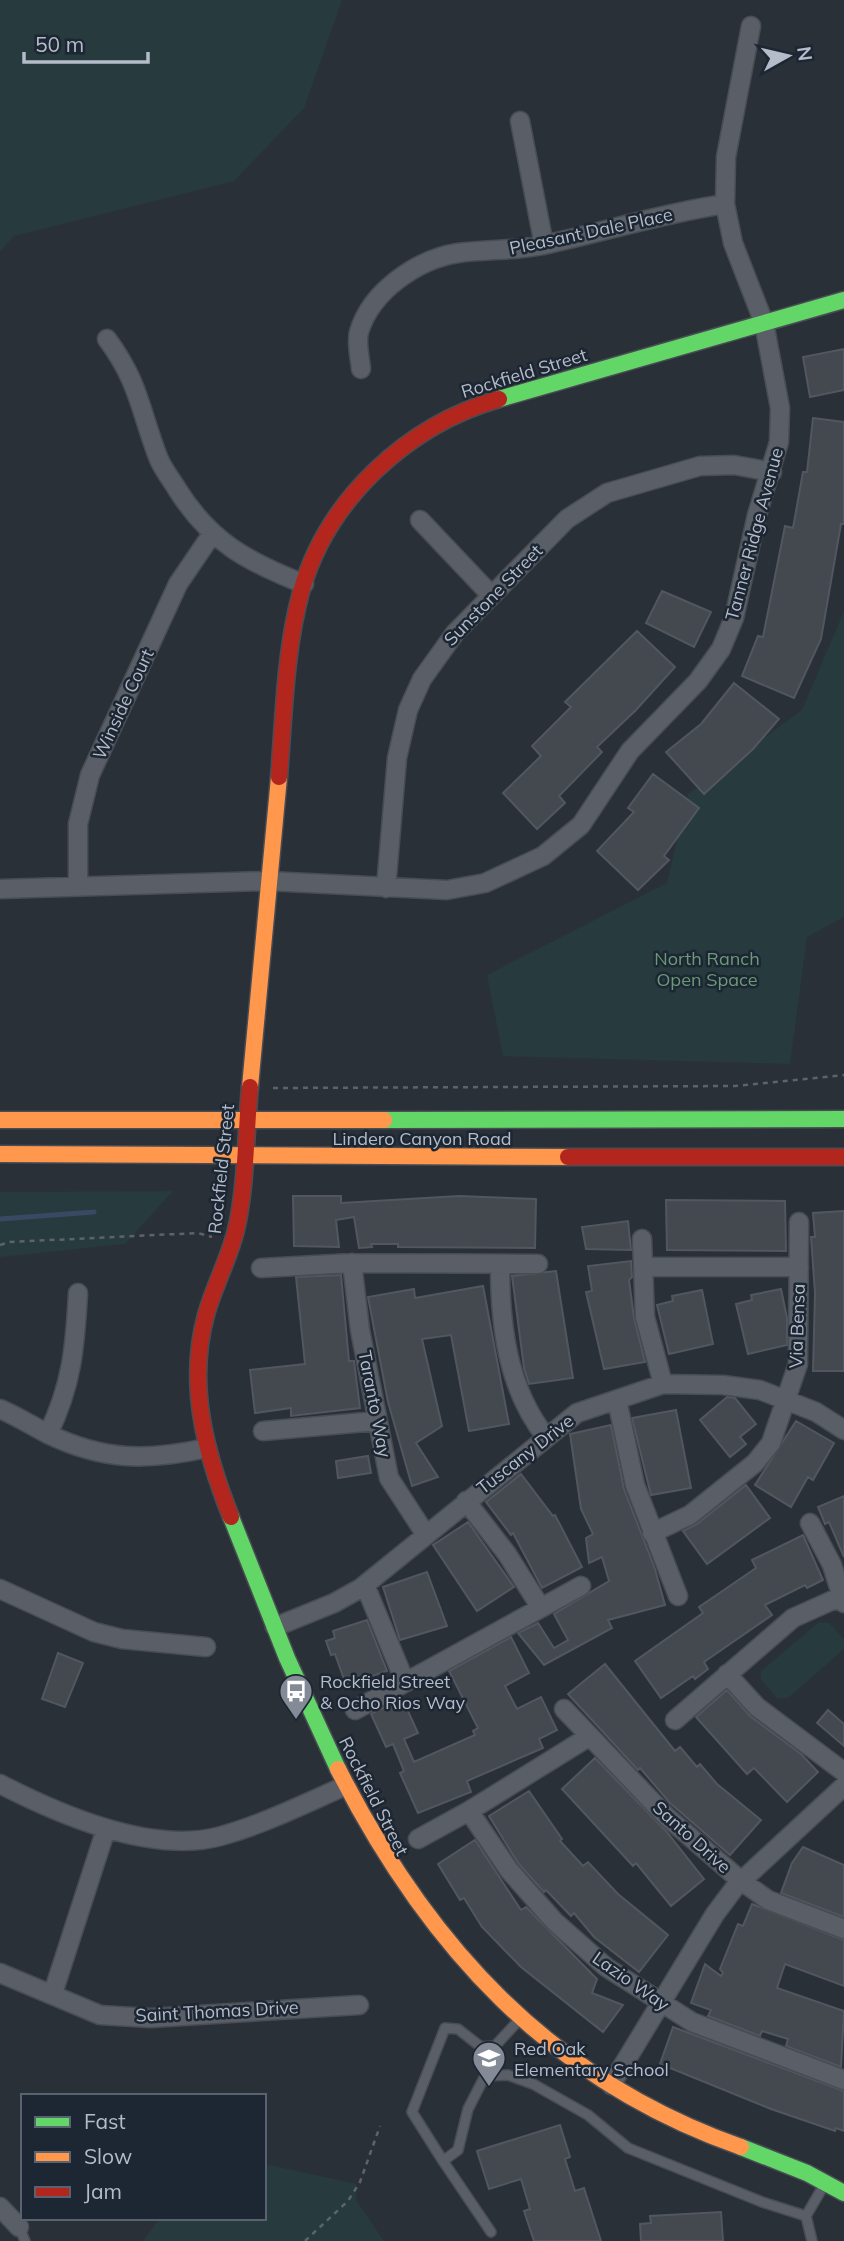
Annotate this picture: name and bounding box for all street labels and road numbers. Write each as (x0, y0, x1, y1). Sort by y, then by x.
street label: Pleasant Dale Place (507, 202, 675, 260)
street label: Rockfield Street (458, 343, 590, 403)
street label: Tanner Ridge Avenue (720, 445, 788, 623)
street label: Sunstone Street (439, 539, 547, 651)
street label: Winside Court (87, 645, 159, 763)
street label: Rockfield Street (203, 1103, 239, 1235)
street label: Lindero Canyon Road (333, 1127, 511, 1150)
street label: Via Bensa (784, 1283, 810, 1369)
street label: Taranto Way (353, 1349, 397, 1460)
street label: Tuscany Drive (472, 1409, 578, 1499)
street label: Rockfield Street (334, 1733, 414, 1859)
street label: Santo Drive (648, 1796, 736, 1878)
street label: Lazio Way (588, 1946, 674, 2016)
street label: Saint Thomas Drive (135, 1995, 299, 2027)

